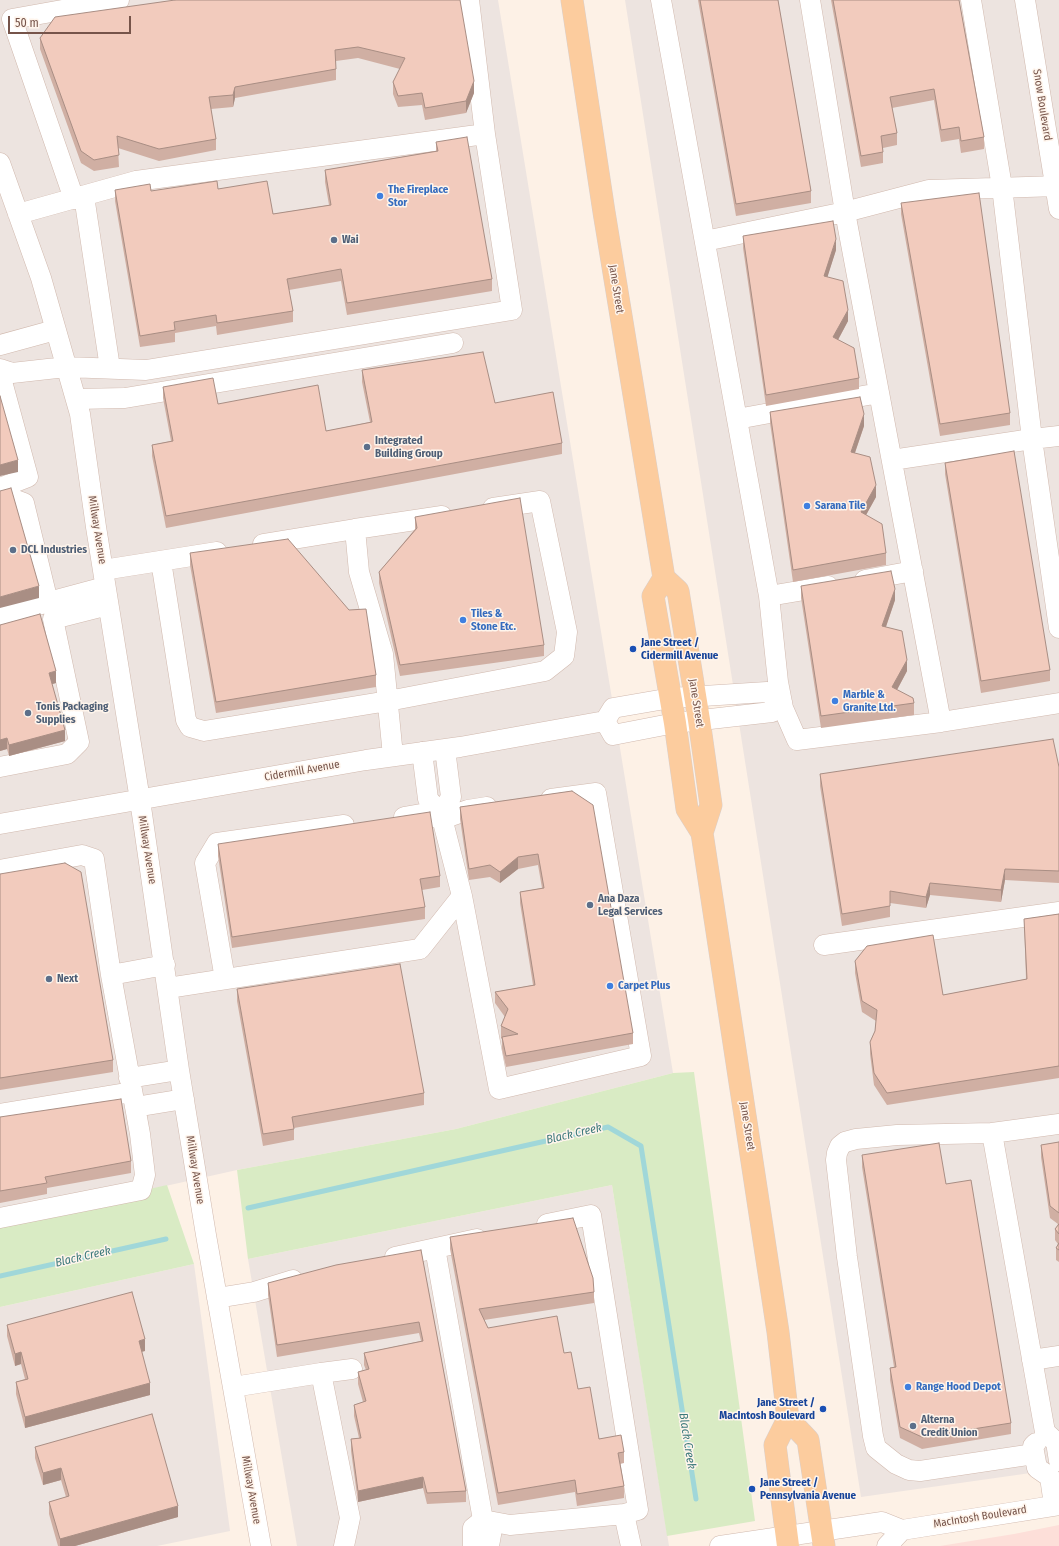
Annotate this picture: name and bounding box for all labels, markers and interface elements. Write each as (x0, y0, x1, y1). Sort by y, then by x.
scale bar (10, 8, 133, 34)
text: 50 m (15, 16, 39, 30)
street label: Snow Boulevard (1030, 68, 1054, 142)
place label: The Fireplace Stor (388, 183, 448, 209)
marker: The Fireplace Stor (375, 191, 385, 201)
place label: Wai (342, 233, 358, 247)
marker: Wai (329, 235, 339, 245)
street label: Jane Street (606, 264, 626, 314)
place label: Integrated Building Group (375, 434, 443, 460)
marker: Integrated Building Group (362, 442, 372, 452)
street label: Millway Avenue (85, 495, 109, 565)
place label: Sarana Tile (815, 499, 866, 513)
marker: Sarana Tile (802, 501, 812, 511)
place label: DCL Industries (21, 543, 87, 557)
marker: DCL Industries (8, 545, 18, 555)
place label: Tiles & Stone Etc. (471, 607, 516, 633)
marker: Tiles & Stone Etc. (458, 615, 468, 625)
place label: Jane Street / Cidermill Avenue (641, 636, 718, 662)
marker: Jane Street / Cidermill Avenue (628, 644, 638, 654)
street label: Jane Street (686, 678, 706, 728)
place label: Marble & Granite Ltd. (843, 688, 896, 714)
marker: Marble & Granite Ltd. (830, 696, 840, 706)
place label: Tonis Packaging Supplies (36, 700, 108, 726)
marker: Tonis Packaging Supplies (23, 708, 33, 718)
street label: Cidermill Avenue (263, 758, 341, 784)
street label: Millway Avenue (135, 815, 159, 885)
place label: Ana Daza Legal Services (598, 892, 663, 918)
marker: Ana Daza Legal Services (585, 900, 595, 910)
place label: Next (57, 972, 78, 986)
marker: Next (44, 974, 54, 984)
place label: Carpet Plus (618, 979, 670, 993)
marker: Carpet Plus (605, 981, 615, 991)
street label: Jane Street (737, 1101, 757, 1151)
water label: Black Creek (545, 1121, 603, 1147)
street label: Millway Avenue (183, 1135, 207, 1205)
water label: Black Creek (54, 1244, 112, 1270)
place label: Range Hood Depot (916, 1380, 1001, 1394)
marker: Range Hood Depot (903, 1382, 913, 1392)
place label: Jane Street / MacIntosh Boulevard (719, 1396, 815, 1422)
marker: Jane Street / MacIntosh Boulevard (818, 1404, 828, 1414)
water label: Black Creek (675, 1412, 699, 1470)
place label: Alterna Credit Union (921, 1413, 978, 1439)
marker: Alterna Credit Union (908, 1421, 918, 1431)
street label: Millway Avenue (238, 1455, 264, 1525)
place label: Jane Street / Pennsylvania Avenue (760, 1476, 856, 1502)
marker: Jane Street / Pennsylvania Avenue (747, 1484, 757, 1494)
street label: MacIntosh Boulevard (932, 1503, 1028, 1531)

